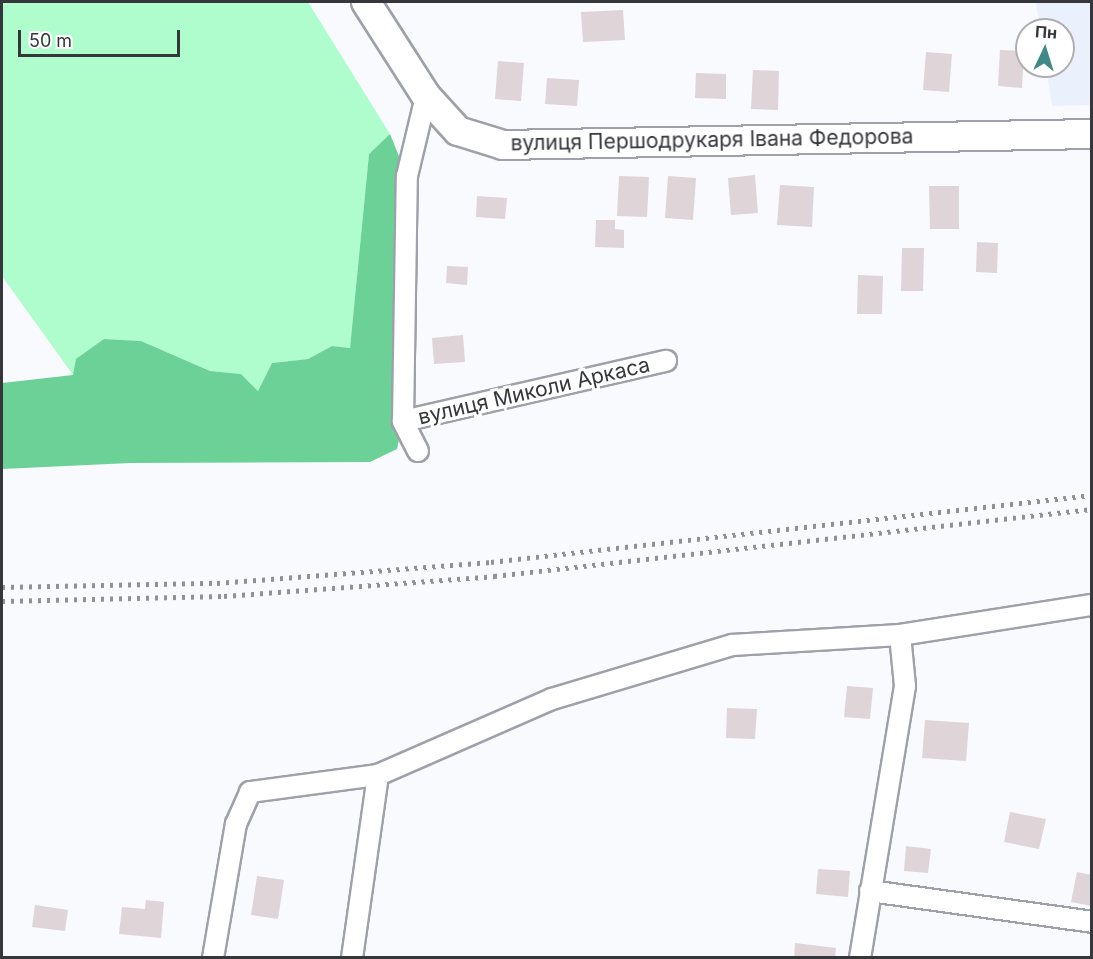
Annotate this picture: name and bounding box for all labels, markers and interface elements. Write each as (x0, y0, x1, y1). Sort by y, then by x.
scale bar (21, 18, 183, 56)
north arrow (1015, 18, 1075, 78)
text: Пн (1034, 21, 1058, 43)
text: 50 m (29, 30, 72, 51)
street label: вулиця Першодрукаря Івана Федорова (510, 124, 914, 156)
street label: вулиця Миколи Аркаса (416, 352, 652, 430)

